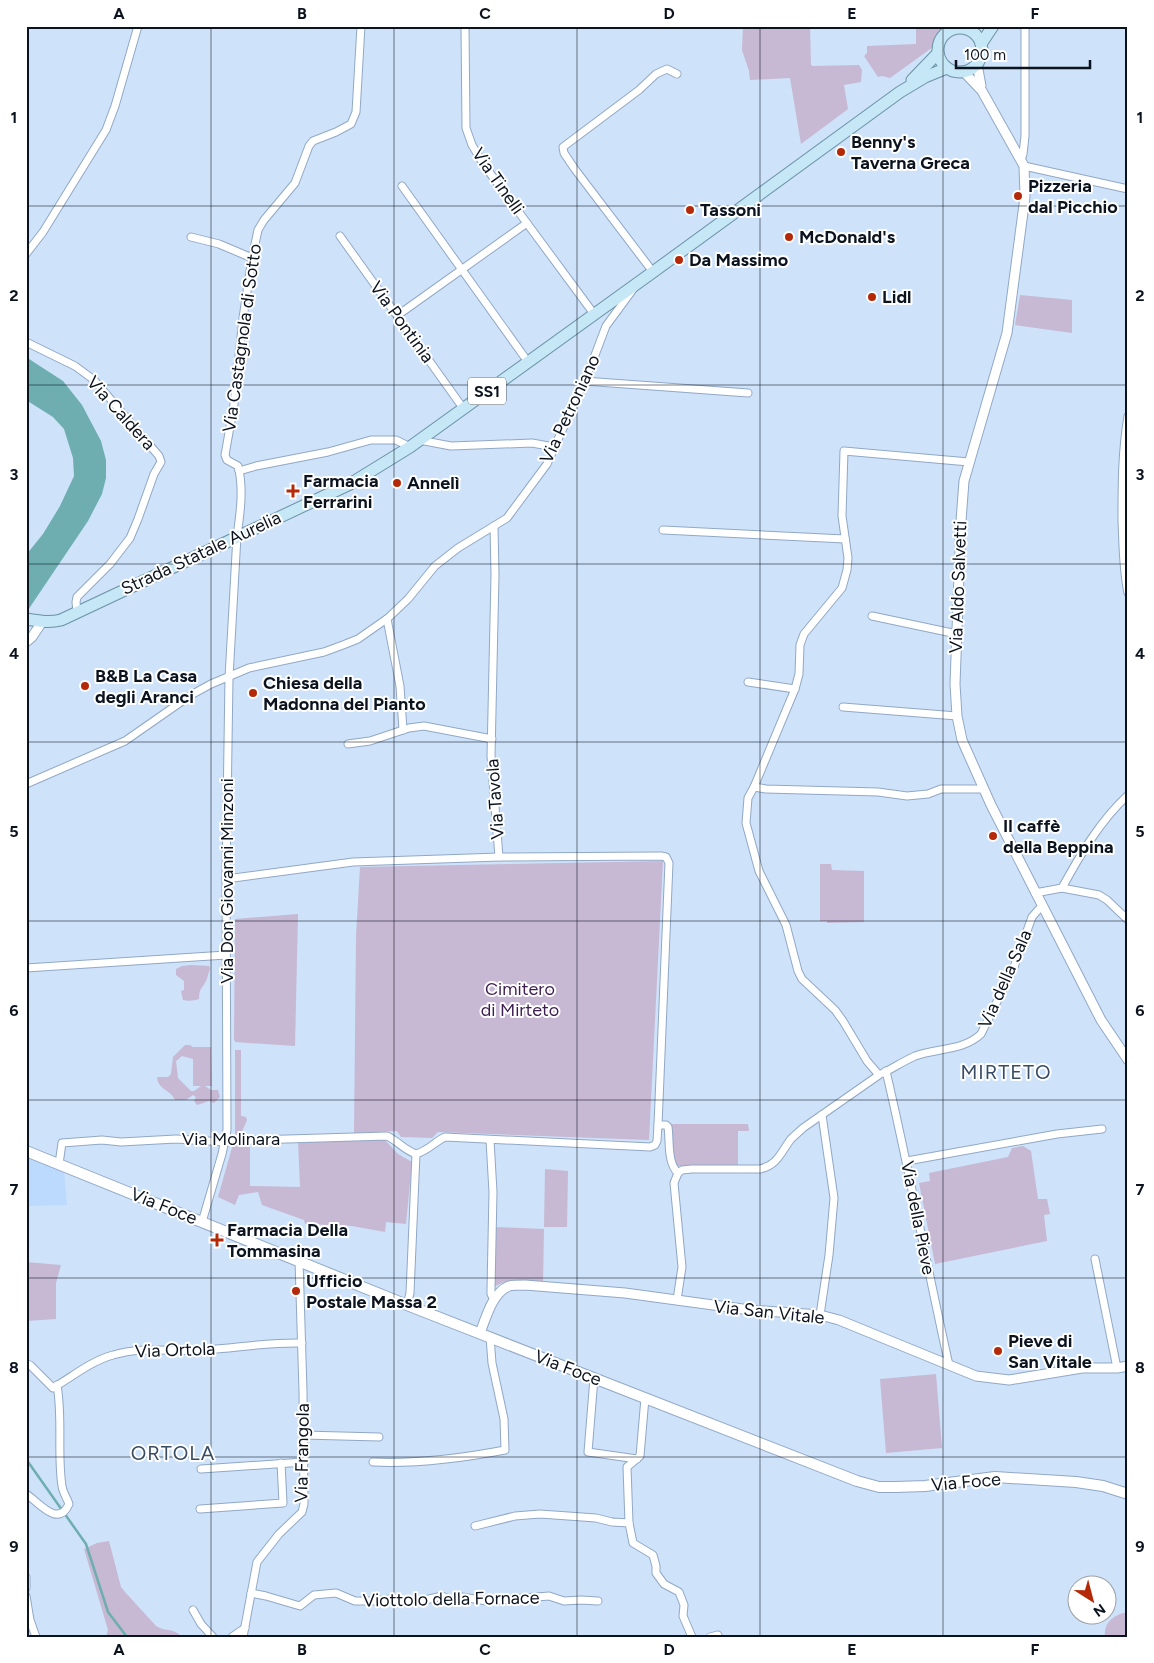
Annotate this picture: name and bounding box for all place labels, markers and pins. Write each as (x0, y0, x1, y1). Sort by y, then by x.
place label: Benny's Taverna Greca (851, 131, 970, 174)
marker: Benny's Taverna Greca (835, 146, 847, 158)
place label: Pizzeria dal Picchio (1028, 175, 1118, 218)
marker: Pizzeria dal Picchio (1012, 190, 1024, 202)
place label: Tassoni (700, 199, 761, 221)
marker: Tassoni (684, 204, 696, 216)
place label: McDonald's (799, 226, 896, 248)
marker: McDonald's (783, 231, 795, 243)
place label: Da Massimo (689, 249, 788, 271)
marker: Da Massimo (673, 254, 685, 266)
place label: Lidl (882, 286, 912, 308)
marker: Lidl (866, 291, 878, 303)
place label: Farmacia Ferrarini (303, 470, 379, 513)
place label: Annelì (407, 472, 460, 494)
marker: Annelì (391, 477, 403, 489)
marker: Farmacia Ferrarini (287, 485, 299, 497)
place label: B&B La Casa degli Aranci (95, 665, 197, 708)
place label: Chiesa della Madonna del Pianto (263, 672, 426, 715)
marker: B&B La Casa degli Aranci (79, 680, 91, 692)
marker: Chiesa della Madonna del Pianto (247, 687, 259, 699)
place label: Il caffè della Beppina (1003, 815, 1114, 858)
marker: Il caffè della Beppina (987, 830, 999, 842)
place label: Farmacia Della Tommasina (227, 1219, 348, 1262)
marker: Farmacia Della Tommasina (211, 1234, 223, 1246)
place label: Ufficio Postale Massa 2 (306, 1270, 437, 1313)
marker: Ufficio Postale Massa 2 (290, 1285, 302, 1297)
place label: Pieve di San Vitale (1008, 1330, 1092, 1373)
marker: Pieve di San Vitale (992, 1345, 1004, 1357)

